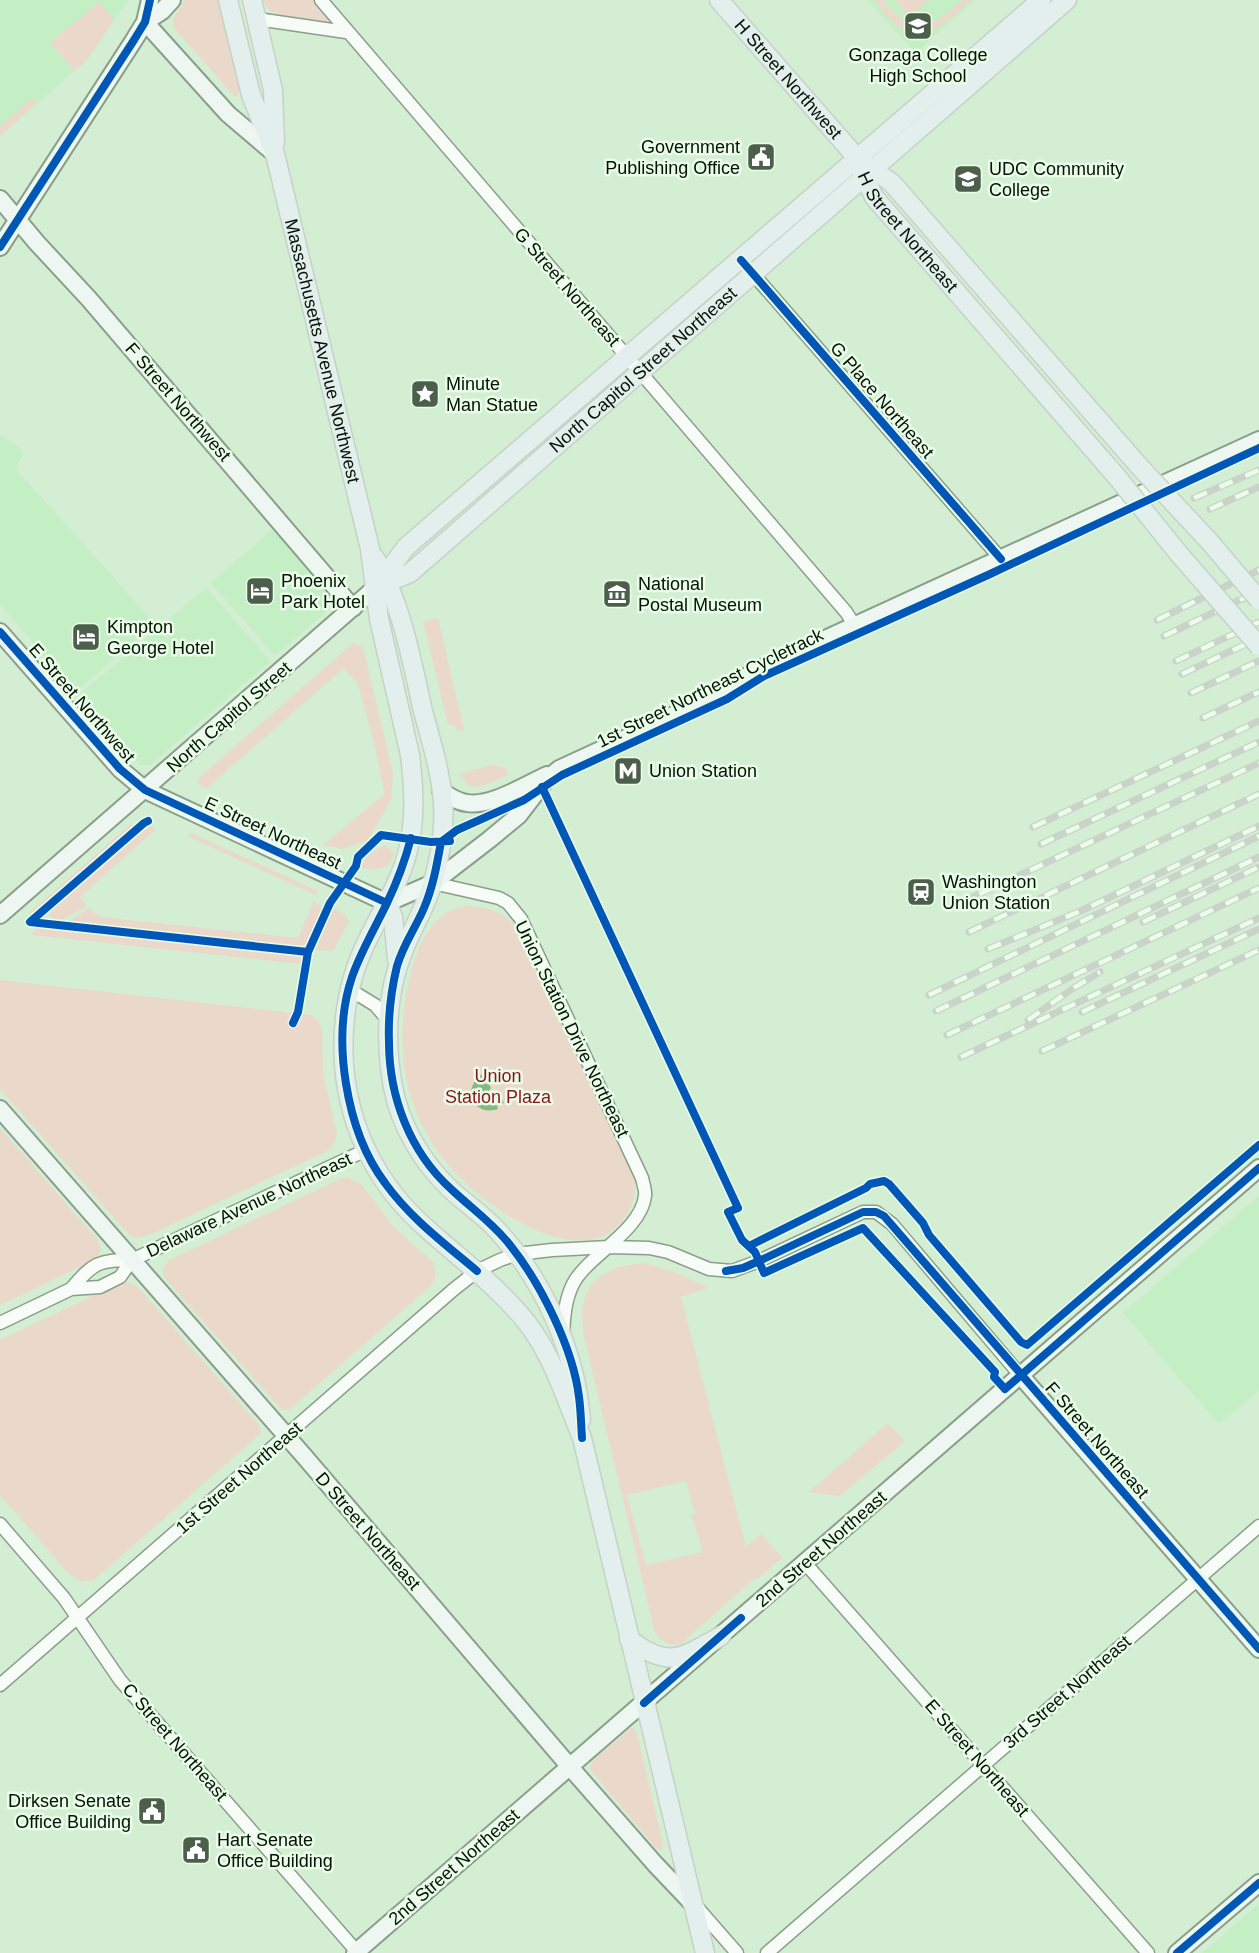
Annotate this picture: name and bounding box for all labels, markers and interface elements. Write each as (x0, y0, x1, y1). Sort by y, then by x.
school or university icon: Gonzaga College High School (902, 10, 934, 42)
street label: H Street Northwest (730, 15, 846, 143)
place label: Gonzaga College High School (848, 45, 988, 86)
place label: Government Publishing Office (605, 137, 740, 178)
public building icon: Government Publishing Office (745, 141, 777, 173)
place label: UDC Community College (989, 159, 1124, 200)
school or university icon: UDC Community College (952, 163, 984, 195)
street label: H Street Northeast (854, 169, 962, 296)
street label: Massachusetts Avenue Northwest (281, 217, 364, 485)
street label: G Street Northeast (510, 224, 624, 350)
street label: North Capitol Street Northeast (545, 283, 741, 457)
street label: G Place Northeast (826, 338, 938, 462)
street label: F Street Northwest (121, 339, 235, 465)
place label: Minute Man Statue (446, 374, 538, 415)
place icon: Minute Man Statue (409, 378, 441, 410)
place label: Phoenix Park Hotel (281, 571, 365, 612)
place label: National Postal Museum (638, 574, 762, 615)
hotel icon: Phoenix Park Hotel (244, 575, 276, 607)
museum icon: National Postal Museum (601, 578, 633, 610)
place label: Kimpton George Hotel (107, 617, 214, 658)
hotel icon: Kimpton George Hotel (70, 621, 102, 653)
street label: 1st Street Northeast Cycletrack (594, 624, 827, 752)
street label: E Street Northwest (25, 639, 139, 767)
street label: North Capitol Street (163, 658, 295, 776)
metro station icon: Union Station (612, 755, 644, 787)
place label: Union Station (649, 761, 757, 781)
street label: E Street Northeast (202, 793, 344, 873)
place label: Washington Union Station (942, 872, 1050, 913)
station icon: Washington Union Station (905, 876, 937, 908)
street label: Union Station Drive Northeast (511, 918, 633, 1140)
park label: Union Station Plaza (445, 1066, 552, 1107)
street label: Delaware Avenue Northeast (143, 1149, 355, 1261)
street label: F Street Northeast (1041, 1378, 1153, 1502)
street label: 1st Street Northeast (172, 1418, 306, 1538)
street label: D Street Northeast (312, 1468, 424, 1594)
street label: 2nd Street Northeast (752, 1487, 890, 1611)
street label: 3rd Street Northeast (999, 1631, 1135, 1753)
street label: C Street Northeast (119, 1679, 231, 1805)
street label: E Street Northeast (921, 1696, 1033, 1820)
place label: Dirksen Senate Office Building (8, 1791, 131, 1832)
public building icon: Dirksen Senate Office Building (136, 1795, 168, 1827)
street label: 2nd Street Northeast (385, 1805, 523, 1929)
place label: Hart Senate Office Building (217, 1830, 333, 1871)
public building icon: Hart Senate Office Building (180, 1834, 212, 1866)

